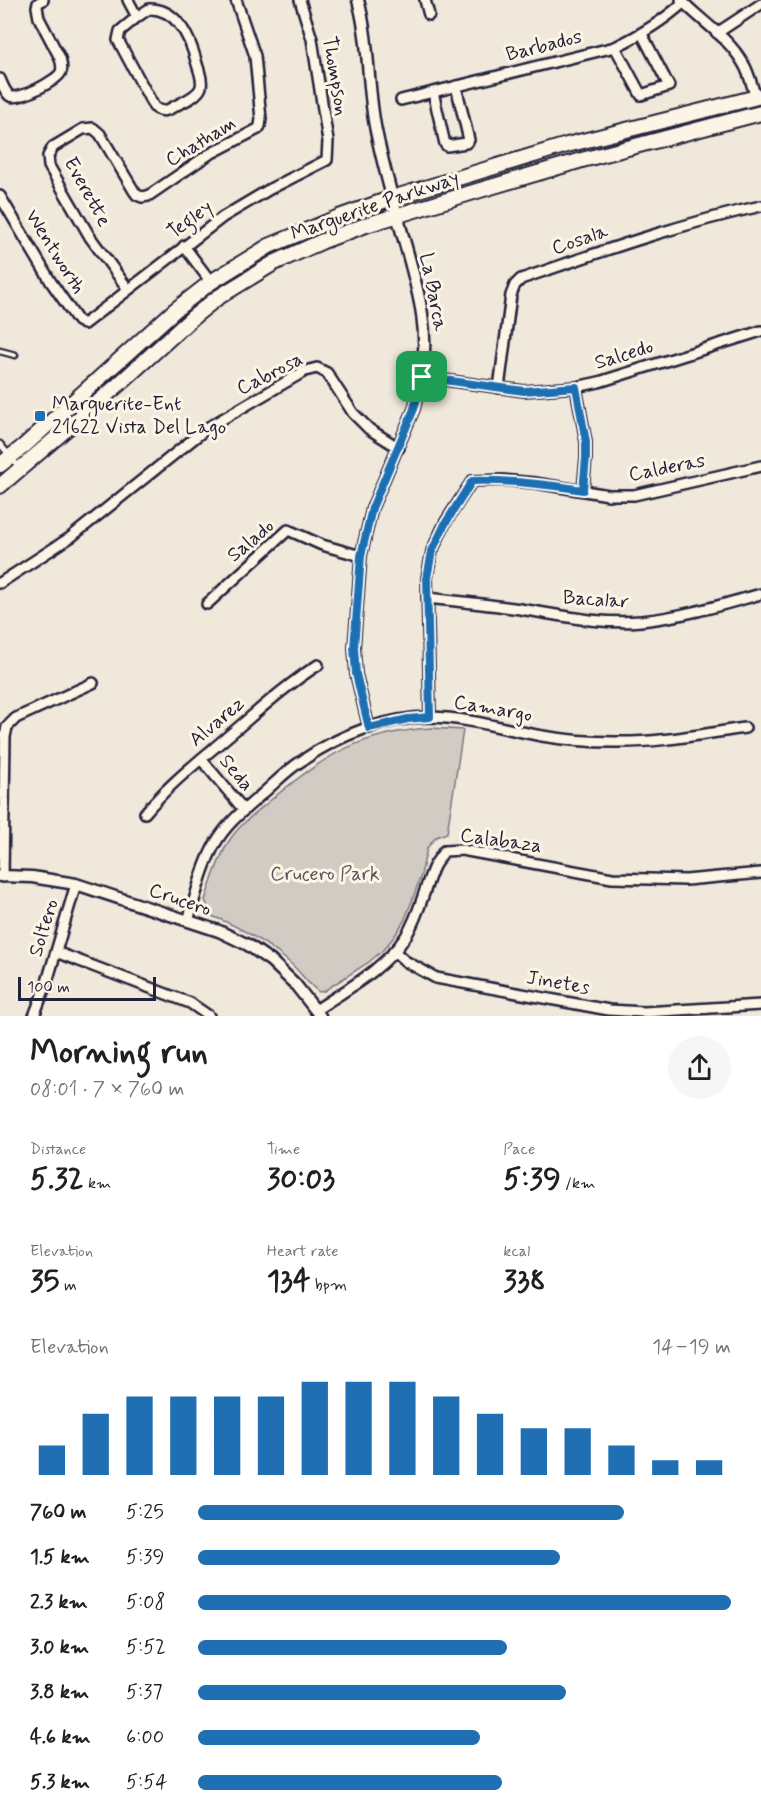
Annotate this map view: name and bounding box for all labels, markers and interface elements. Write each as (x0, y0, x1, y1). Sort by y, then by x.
street label: Barbados (503, 24, 585, 68)
street label: Thompson (315, 34, 355, 118)
street label: Chatham (161, 110, 241, 174)
street label: Everette (57, 152, 117, 232)
street label: Marguerite Parkway (287, 165, 463, 248)
street label: Tegley (162, 194, 219, 247)
street label: Wentworth (18, 205, 92, 299)
street label: Cosala (548, 218, 613, 262)
street label: La Barca (412, 251, 454, 334)
street label: Salcedo (591, 333, 657, 377)
street label: Cabrosa (232, 346, 308, 402)
pin (396, 351, 447, 402)
icon: arrive (405, 360, 438, 393)
place label: Marguerite-Ent 21622 Vista Del Lago (52, 391, 226, 441)
marker: Marguerite-Ent 21622 Vista Del Lago (33, 409, 47, 423)
street label: Calderas (626, 447, 708, 489)
street label: Salado (222, 513, 280, 569)
street label: Bacalar (562, 584, 630, 616)
street label: Camargo (452, 689, 534, 729)
street label: Alvarez (183, 691, 251, 753)
street label: Seda (213, 749, 259, 797)
street label: Calabaza (458, 822, 544, 860)
park label: Crucero Park (270, 861, 380, 888)
street label: Crucero (145, 877, 215, 923)
street label: Soltero (22, 896, 66, 960)
street label: Jinetes (524, 964, 592, 1002)
scale bar (18, 974, 156, 1001)
text: 100 m (27, 977, 70, 998)
text: Morning run (30, 1031, 208, 1075)
button: share (668, 1036, 731, 1099)
text: 08:01 · 7 × 760 m (30, 1076, 184, 1103)
text: Distance (30, 1139, 86, 1160)
text: Time (267, 1139, 300, 1160)
text: Pace (503, 1139, 535, 1160)
text: 5.32 (30, 1160, 84, 1199)
text: 30:03 (267, 1160, 335, 1199)
text: 5:39 (503, 1160, 561, 1199)
text: km (84, 1173, 111, 1194)
text: /km (561, 1173, 595, 1194)
text: Elevation (30, 1241, 93, 1262)
text: Heart rate (267, 1241, 339, 1262)
text: kcal (503, 1241, 530, 1262)
text: 35 (30, 1262, 60, 1301)
text: 134 (267, 1262, 310, 1301)
text: 338 (503, 1262, 546, 1301)
text: m (60, 1275, 77, 1296)
text: bpm (310, 1275, 347, 1296)
text: Elevation (30, 1334, 109, 1361)
text: 14–19 m (652, 1334, 731, 1361)
text: 760 m (30, 1499, 87, 1526)
text: 5:25 (126, 1499, 164, 1526)
text: 1.5 km (30, 1544, 90, 1571)
text: 5:39 (126, 1544, 164, 1571)
text: 2.3 km (30, 1589, 88, 1616)
text: 5:08 (126, 1589, 165, 1616)
text: 3.0 km (30, 1634, 89, 1661)
text: 5:52 (126, 1634, 166, 1661)
text: 3.8 km (30, 1679, 89, 1706)
text: 5:37 (126, 1679, 162, 1706)
text: 4.6 km (30, 1724, 91, 1751)
text: 6:00 (126, 1724, 164, 1751)
text: 5.3 km (30, 1769, 90, 1796)
text: 5:54 (126, 1769, 167, 1796)

